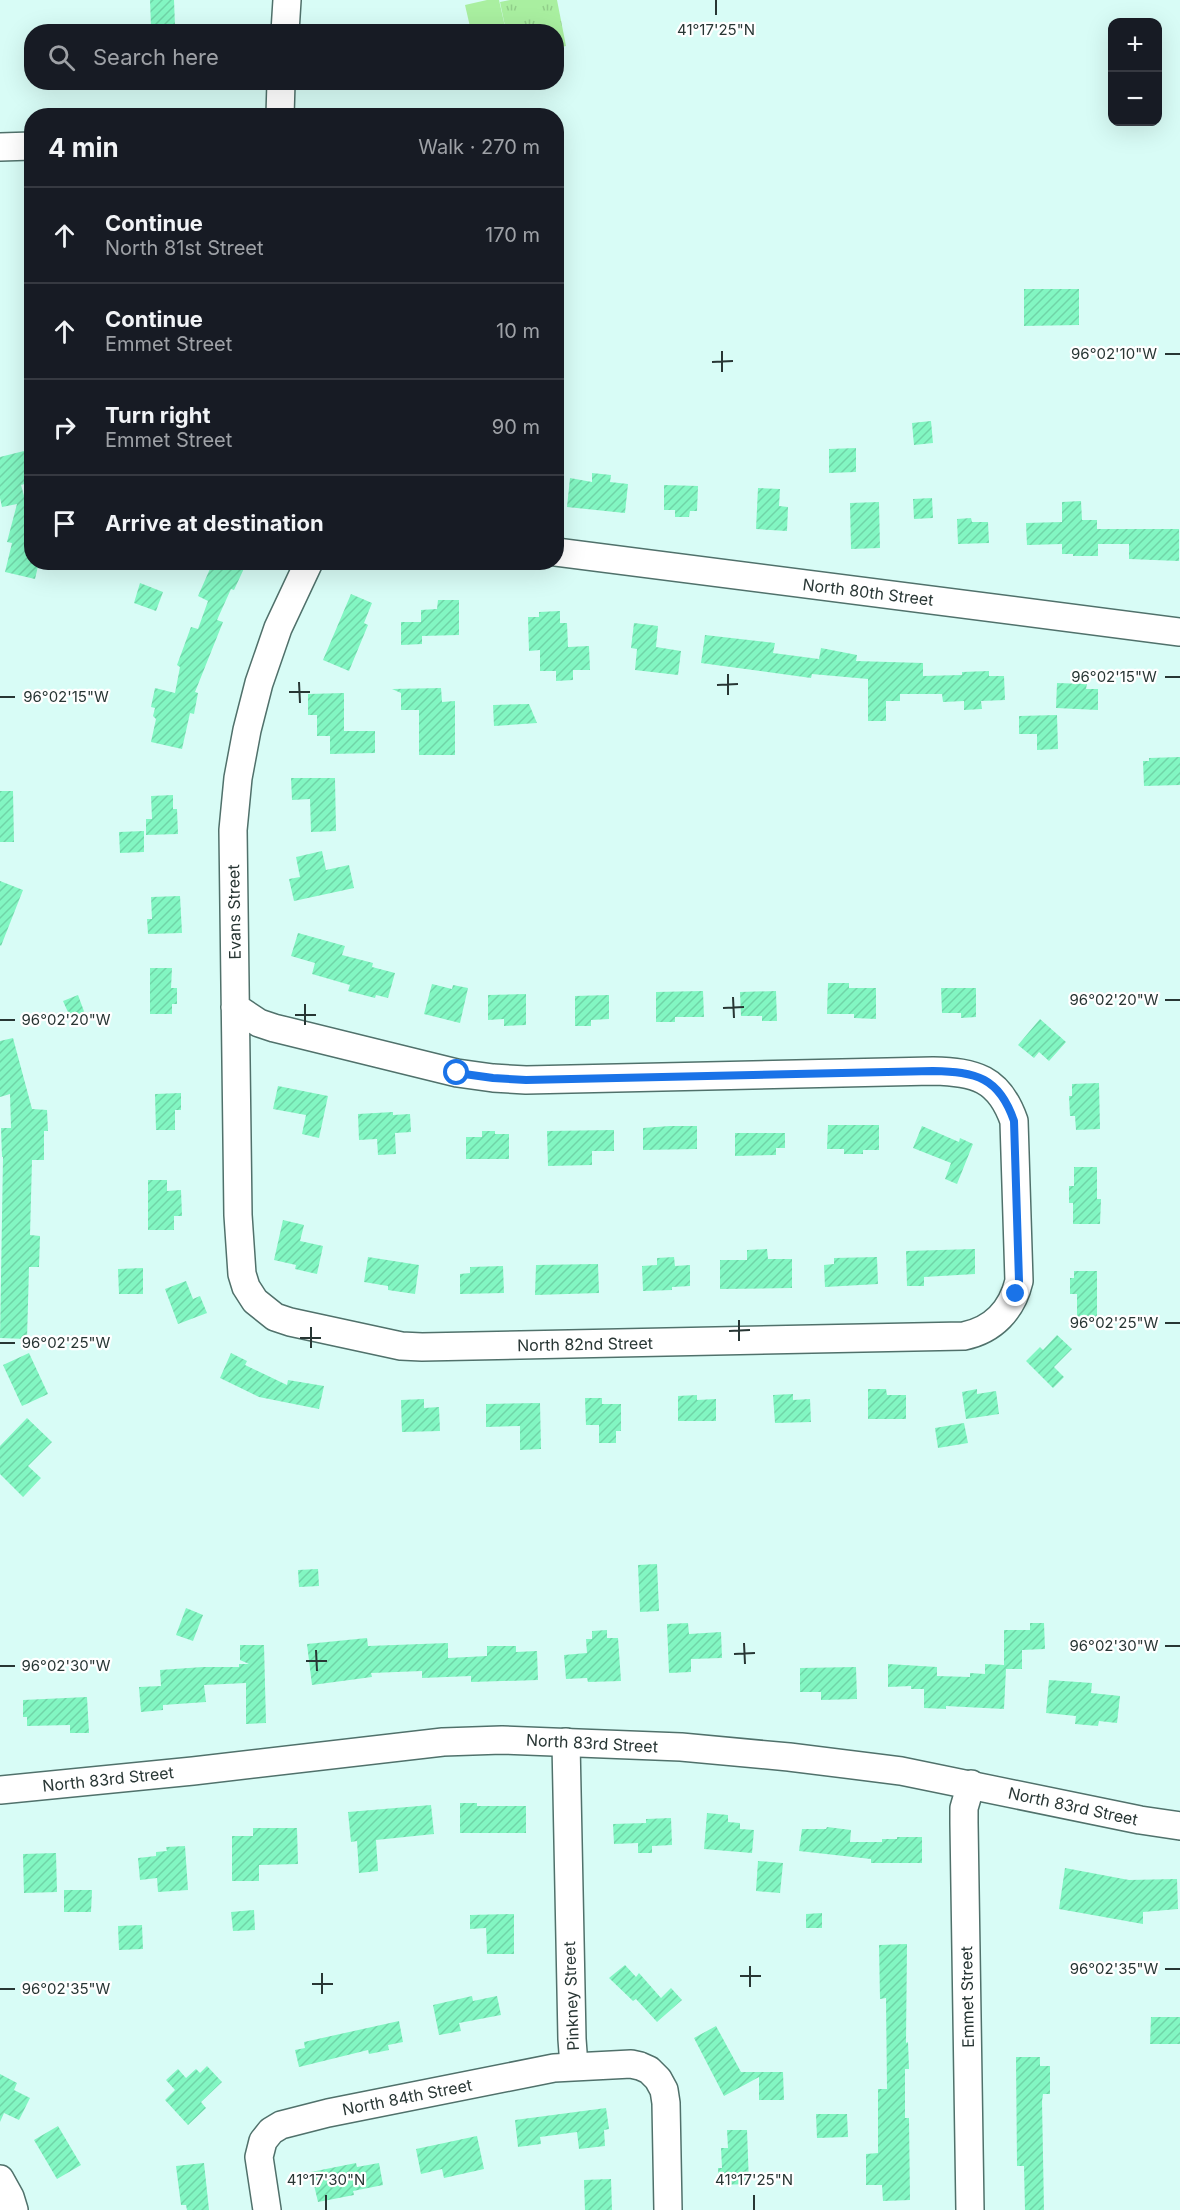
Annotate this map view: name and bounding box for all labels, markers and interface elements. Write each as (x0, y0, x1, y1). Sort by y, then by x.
map controls (1108, 18, 1162, 126)
button: + (1108, 18, 1162, 72)
text: 41°17'25"N (677, 20, 755, 39)
search box (24, 24, 564, 90)
icon: search (45, 41, 78, 74)
text: Search here (93, 44, 219, 70)
button: − (1108, 72, 1162, 126)
text: 4 min (48, 132, 119, 163)
text: Walk · 270 m (418, 135, 540, 159)
text: Continue (105, 210, 203, 236)
icon: ahead (48, 219, 81, 252)
text: 170 m (485, 223, 540, 247)
text: North 81st Street (105, 236, 264, 260)
text: Continue (105, 306, 203, 332)
icon: ahead (48, 315, 81, 348)
text: 10 m (496, 319, 540, 343)
text: Emmet Street (105, 332, 232, 356)
text: 96°02'10"W (1071, 344, 1157, 363)
text: Turn right (105, 402, 211, 428)
icon: right (48, 411, 81, 444)
text: 90 m (492, 415, 540, 439)
text: Emmet Street (105, 428, 232, 452)
icon: arrive (48, 507, 81, 540)
text: Arrive at destination (105, 510, 324, 536)
street label: North 80th Street (801, 574, 935, 610)
text: 96°02'15"W (1071, 667, 1157, 686)
text: 96°02'15"W (23, 687, 109, 706)
street label: Evans Street (223, 864, 245, 960)
text: 96°02'20"W (1070, 990, 1159, 1009)
text: 96°02'20"W (22, 1010, 111, 1029)
route start (443, 1059, 469, 1085)
route end (1002, 1280, 1028, 1306)
text: 96°02'25"W (1070, 1313, 1159, 1332)
text: 96°02'25"W (22, 1333, 111, 1352)
street label: North 82nd Street (517, 1333, 653, 1355)
text: 96°02'30"W (1069, 1636, 1159, 1655)
text: 96°02'30"W (21, 1656, 111, 1675)
street label: North 83rd Street (526, 1730, 658, 1756)
street label: North 83rd Street (41, 1762, 175, 1796)
street label: North 83rd Street (1006, 1782, 1140, 1830)
street label: Pinkney Street (559, 1941, 583, 2051)
street label: Emmet Street (956, 1946, 978, 2048)
text: 96°02'35"W (1070, 1959, 1159, 1978)
text: 96°02'35"W (22, 1979, 111, 1998)
street label: North 84th Street (340, 2075, 474, 2119)
text: 41°17'30"N (287, 2170, 365, 2189)
text: 41°17'25"N (715, 2170, 793, 2189)

